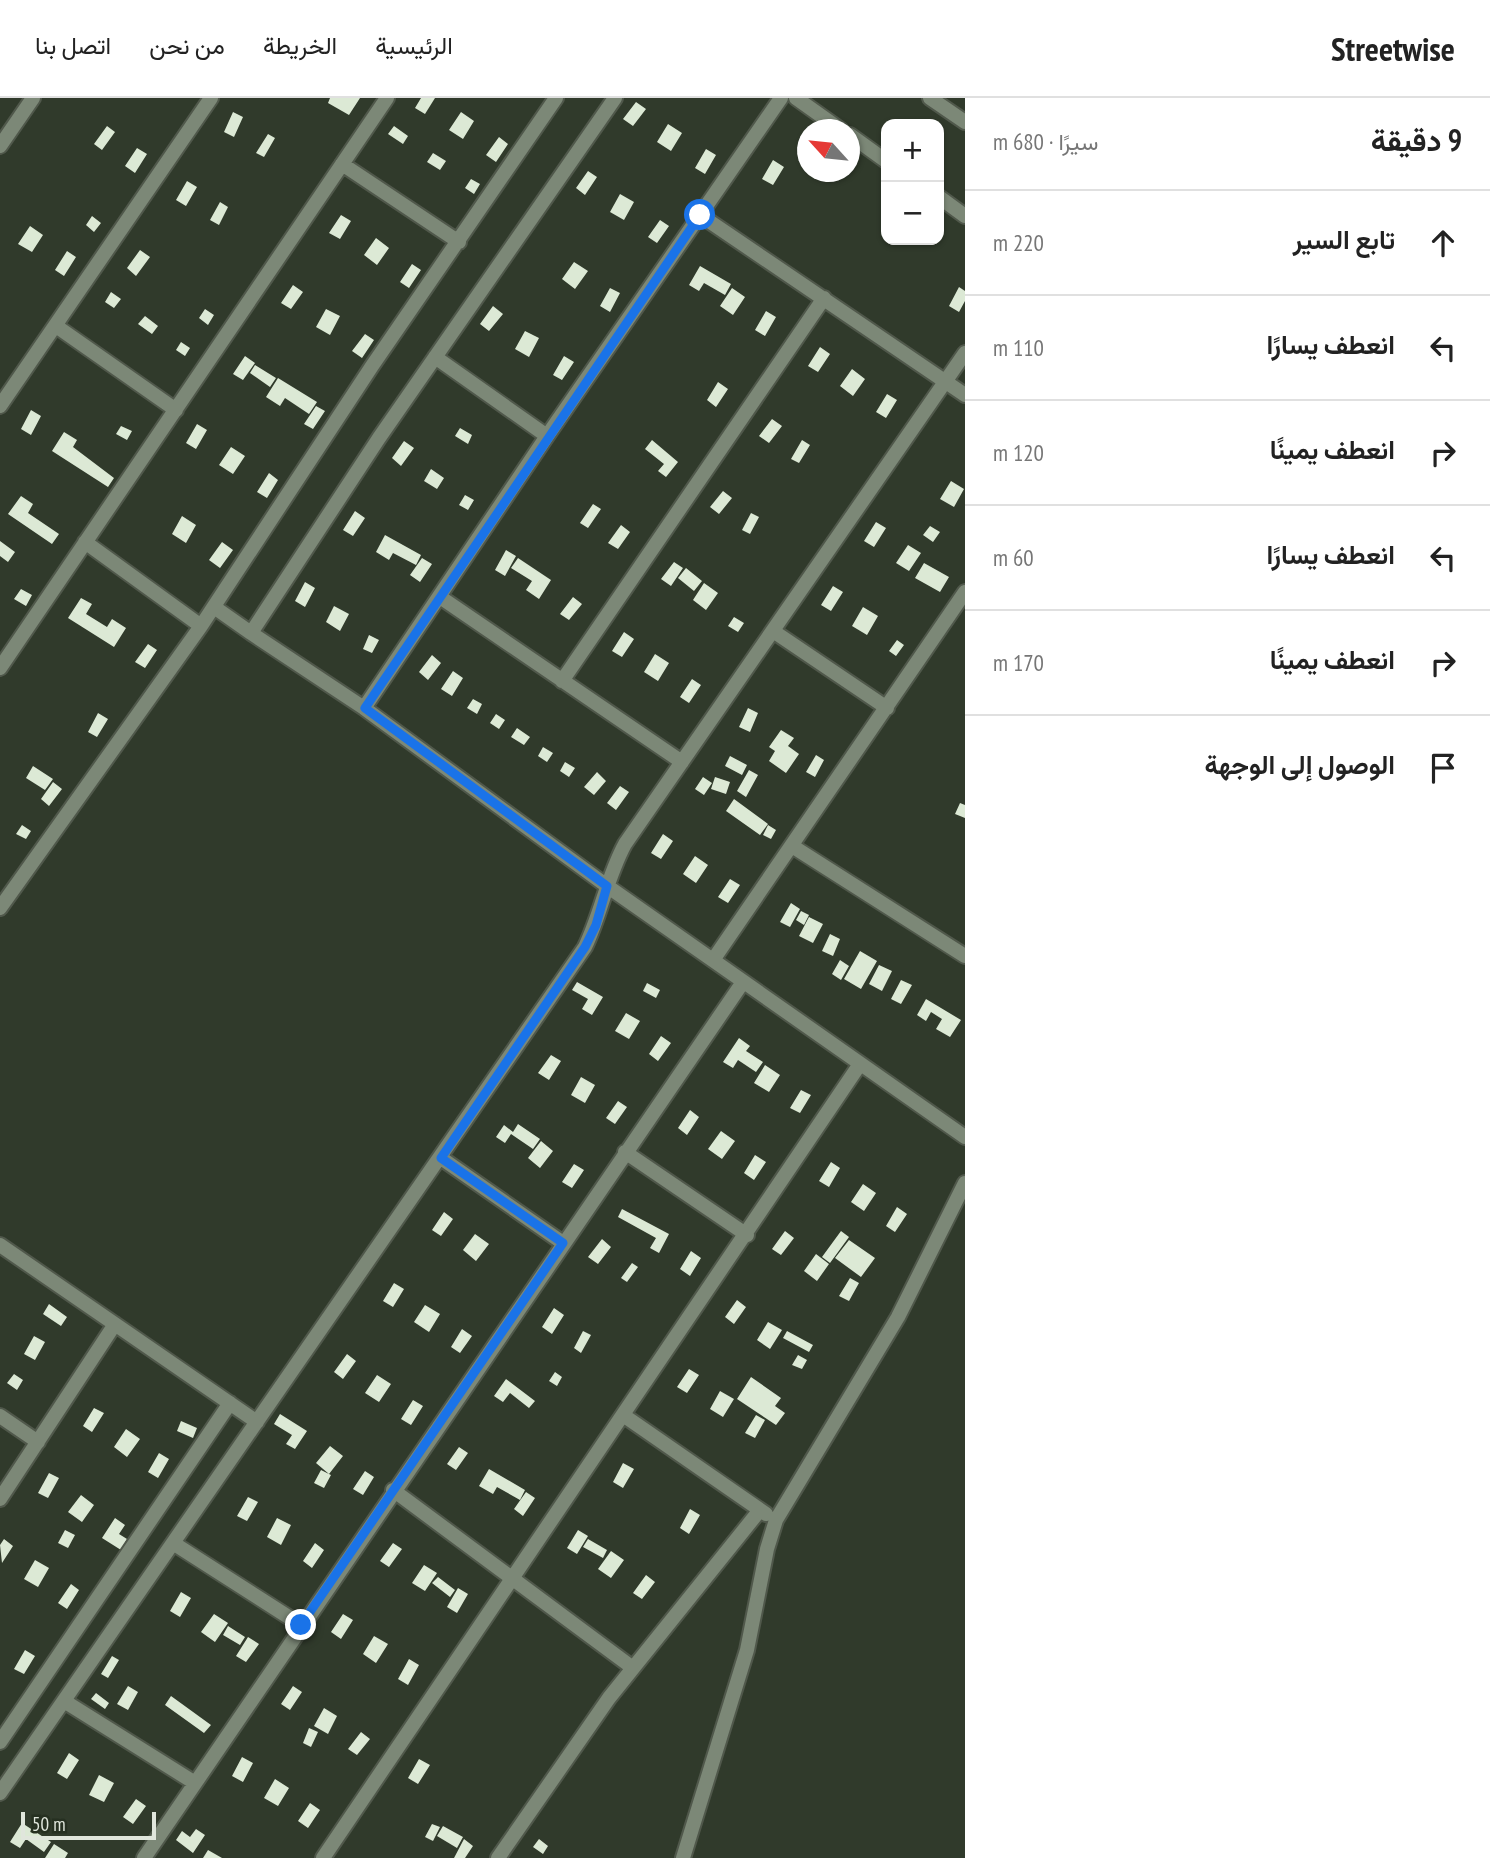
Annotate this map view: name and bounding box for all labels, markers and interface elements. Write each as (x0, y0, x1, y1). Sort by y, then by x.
text: Streetwise (1331, 27, 1455, 70)
text: اتصل بنا (35, 30, 111, 61)
text: من نحن (149, 30, 225, 61)
text: الخريطة (263, 30, 337, 61)
text: الرئيسية (375, 30, 453, 61)
north arrow (797, 119, 860, 182)
map controls (881, 119, 944, 245)
button: + (881, 119, 944, 182)
text: 9 دقيقة (1371, 120, 1462, 159)
text: سيرًا · 680 m (993, 127, 1099, 156)
button: − (881, 182, 944, 245)
route start (684, 199, 715, 230)
text: تابع السير (1293, 223, 1395, 256)
icon: ahead (1424, 224, 1462, 262)
text: 220 m (993, 228, 1044, 257)
text: انعطف يسارًا (1267, 328, 1395, 361)
icon: left (1424, 329, 1462, 367)
text: 110 m (993, 333, 1044, 362)
text: انعطف يمينًا (1270, 433, 1395, 466)
icon: right (1424, 434, 1462, 472)
text: 120 m (993, 438, 1044, 467)
text: انعطف يسارًا (1267, 538, 1395, 571)
icon: left (1424, 539, 1462, 577)
text: 60 m (993, 543, 1034, 572)
text: انعطف يمينًا (1270, 643, 1395, 676)
icon: right (1424, 644, 1462, 682)
text: 170 m (993, 648, 1044, 677)
text: الوصول إلى الوجهة (1205, 748, 1395, 781)
icon: arrive (1424, 749, 1462, 787)
route end (285, 1609, 316, 1640)
scale bar (21, 1809, 156, 1841)
text: 50 m (32, 1812, 66, 1836)

